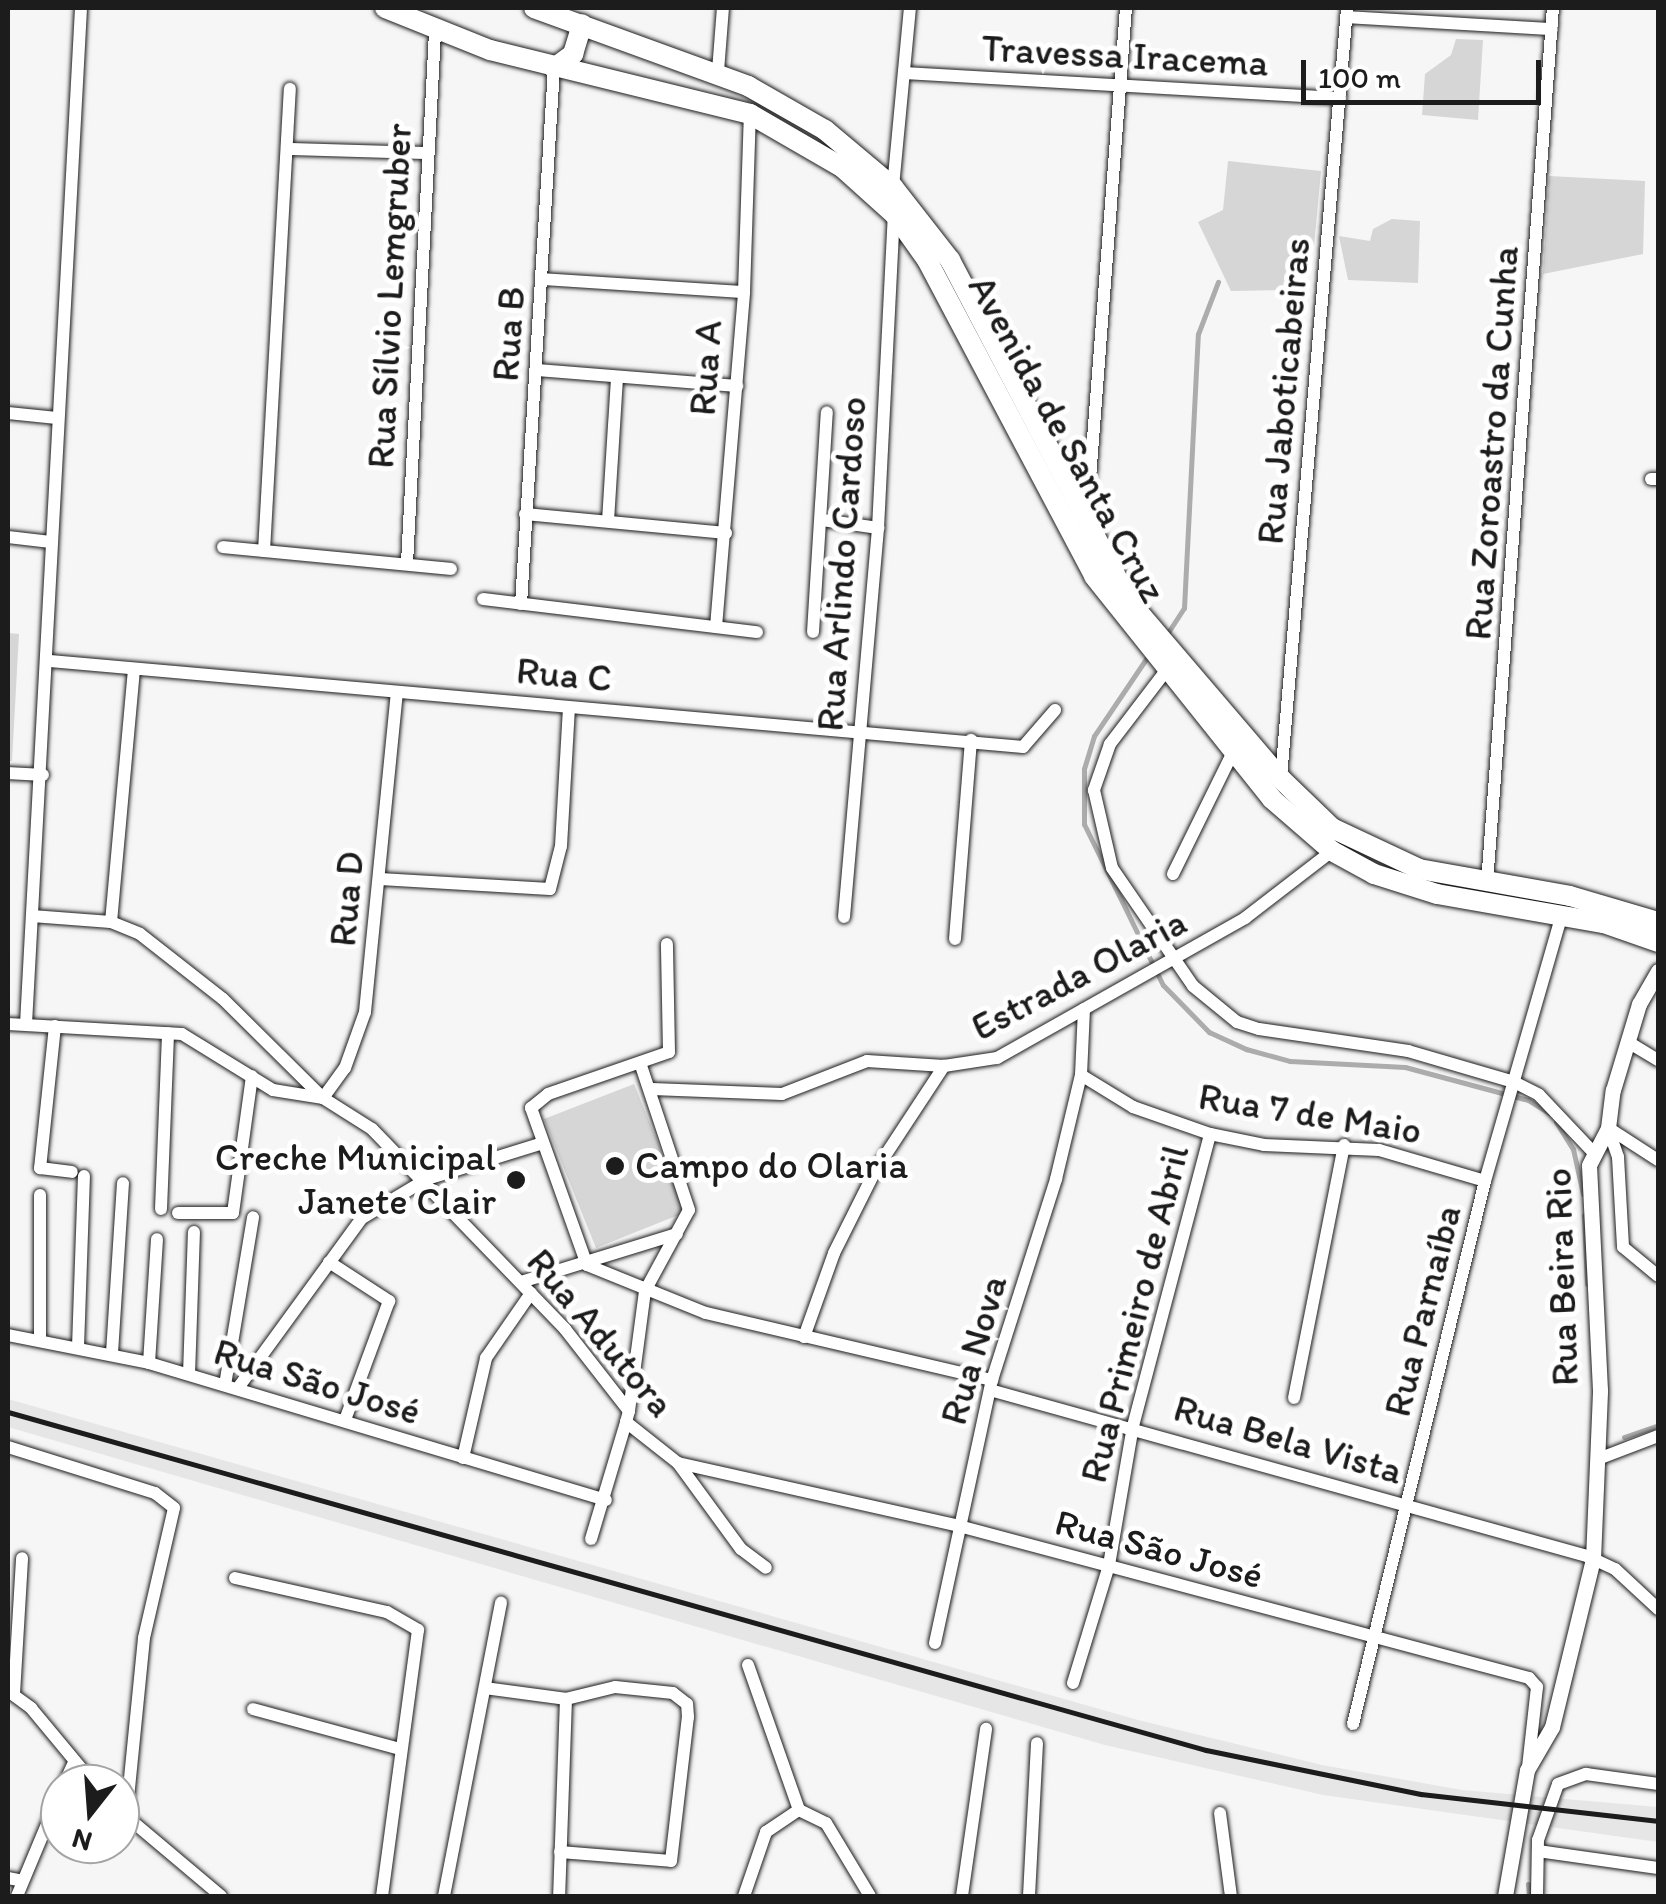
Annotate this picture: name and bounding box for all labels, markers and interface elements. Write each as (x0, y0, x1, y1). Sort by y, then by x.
street label: Travessa Iracema (980, 26, 1270, 86)
scale bar (1306, 40, 1546, 102)
text: 100 m (1318, 59, 1401, 96)
street label: Rua Sílvio Lemgruber (358, 123, 422, 469)
street label: Rua Jaboticabeiras (1248, 236, 1320, 546)
street label: Rua Zoroastro da Cunha (1455, 245, 1529, 641)
street label: Avenida de Santa Cruz (958, 267, 1176, 611)
street label: Rua B (483, 285, 535, 383)
street label: Rua A (680, 319, 732, 417)
street label: Rua Arlindo Cardoso (808, 394, 876, 734)
street label: Rua C (514, 648, 614, 702)
street label: Rua D (320, 849, 374, 949)
street label: Estrada Olaria (964, 899, 1194, 1051)
street label: Rua 7 de Maio (1195, 1074, 1425, 1154)
place label: Creche Municipal Janete Clair (215, 1135, 496, 1224)
street label: Rua Primeiro de Abril (1071, 1141, 1199, 1487)
place label: Campo do Olaria (635, 1143, 909, 1189)
marker: Campo do Olaria (604, 1155, 626, 1177)
street label: Rua Beira Rio (1535, 1167, 1589, 1387)
marker: Creche Municipal Janete Clair (505, 1169, 527, 1191)
street label: Rua Parnaíba (1375, 1201, 1471, 1421)
street label: Rua Adutora (516, 1240, 684, 1426)
street label: Rua Nova (931, 1270, 1017, 1430)
street label: Rua São José (209, 1329, 425, 1435)
street label: Rua Bela Vista (1169, 1386, 1407, 1494)
street label: Rua São José (1050, 1499, 1268, 1599)
north arrow (40, 1764, 140, 1864)
text: N (68, 1822, 96, 1860)

